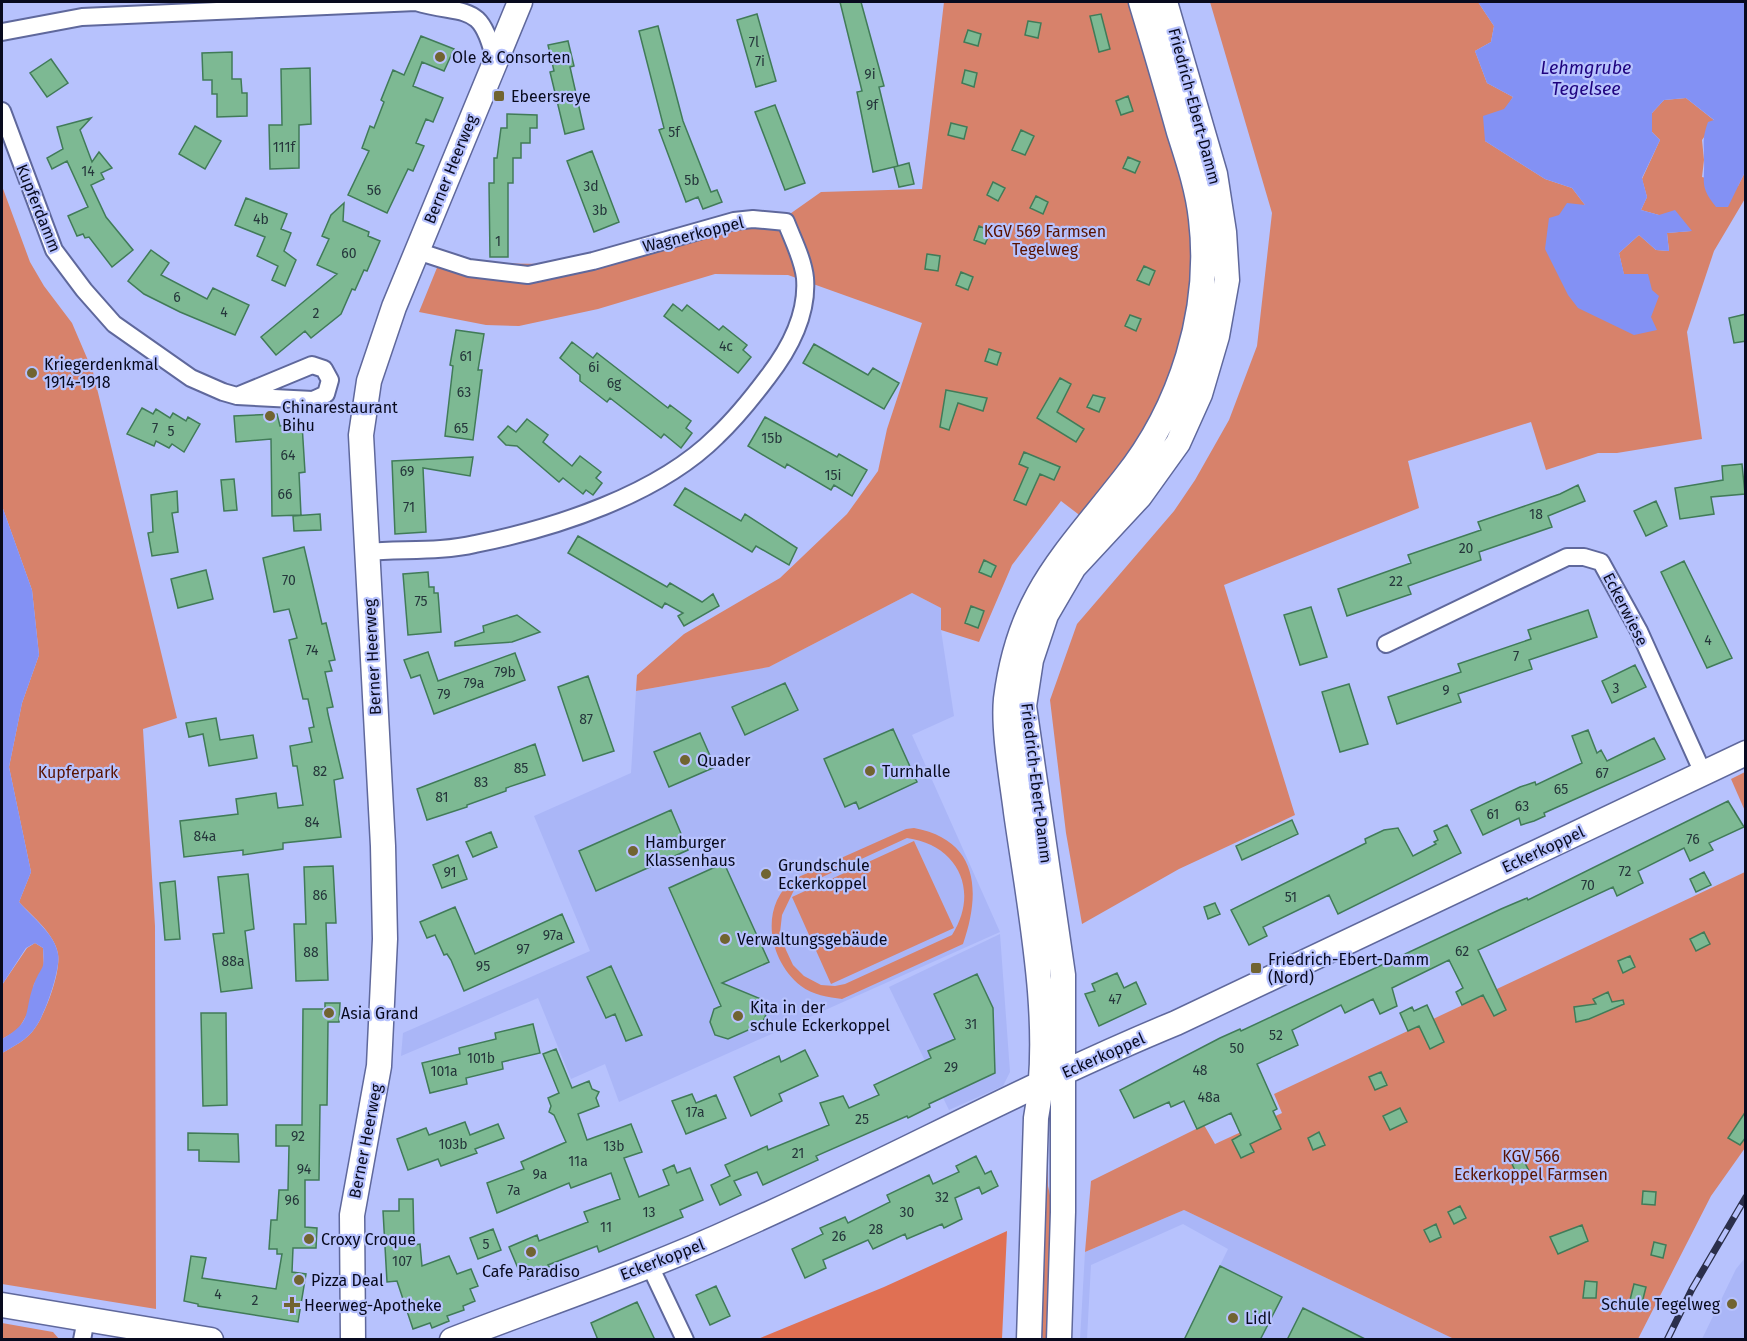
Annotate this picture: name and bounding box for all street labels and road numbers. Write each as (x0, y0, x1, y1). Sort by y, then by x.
street label: Friedrich-Ebert-Damm (1164, 26, 1225, 186)
street label: Berner Heerweg (420, 111, 481, 227)
street label: Kupferdamm (12, 161, 65, 255)
street label: Wagnerkoppel (641, 213, 746, 256)
street label: Eckerwiese (1599, 569, 1652, 649)
street label: Berner Heerweg (360, 598, 385, 715)
street label: Friedrich-Ebert-Damm (1017, 702, 1056, 864)
street label: Eckerkoppel (1499, 822, 1588, 877)
street label: Eckerkoppel (1059, 1029, 1148, 1082)
street label: Berner Heerweg (345, 1082, 386, 1200)
street label: Eckerkoppel (617, 1235, 707, 1284)

